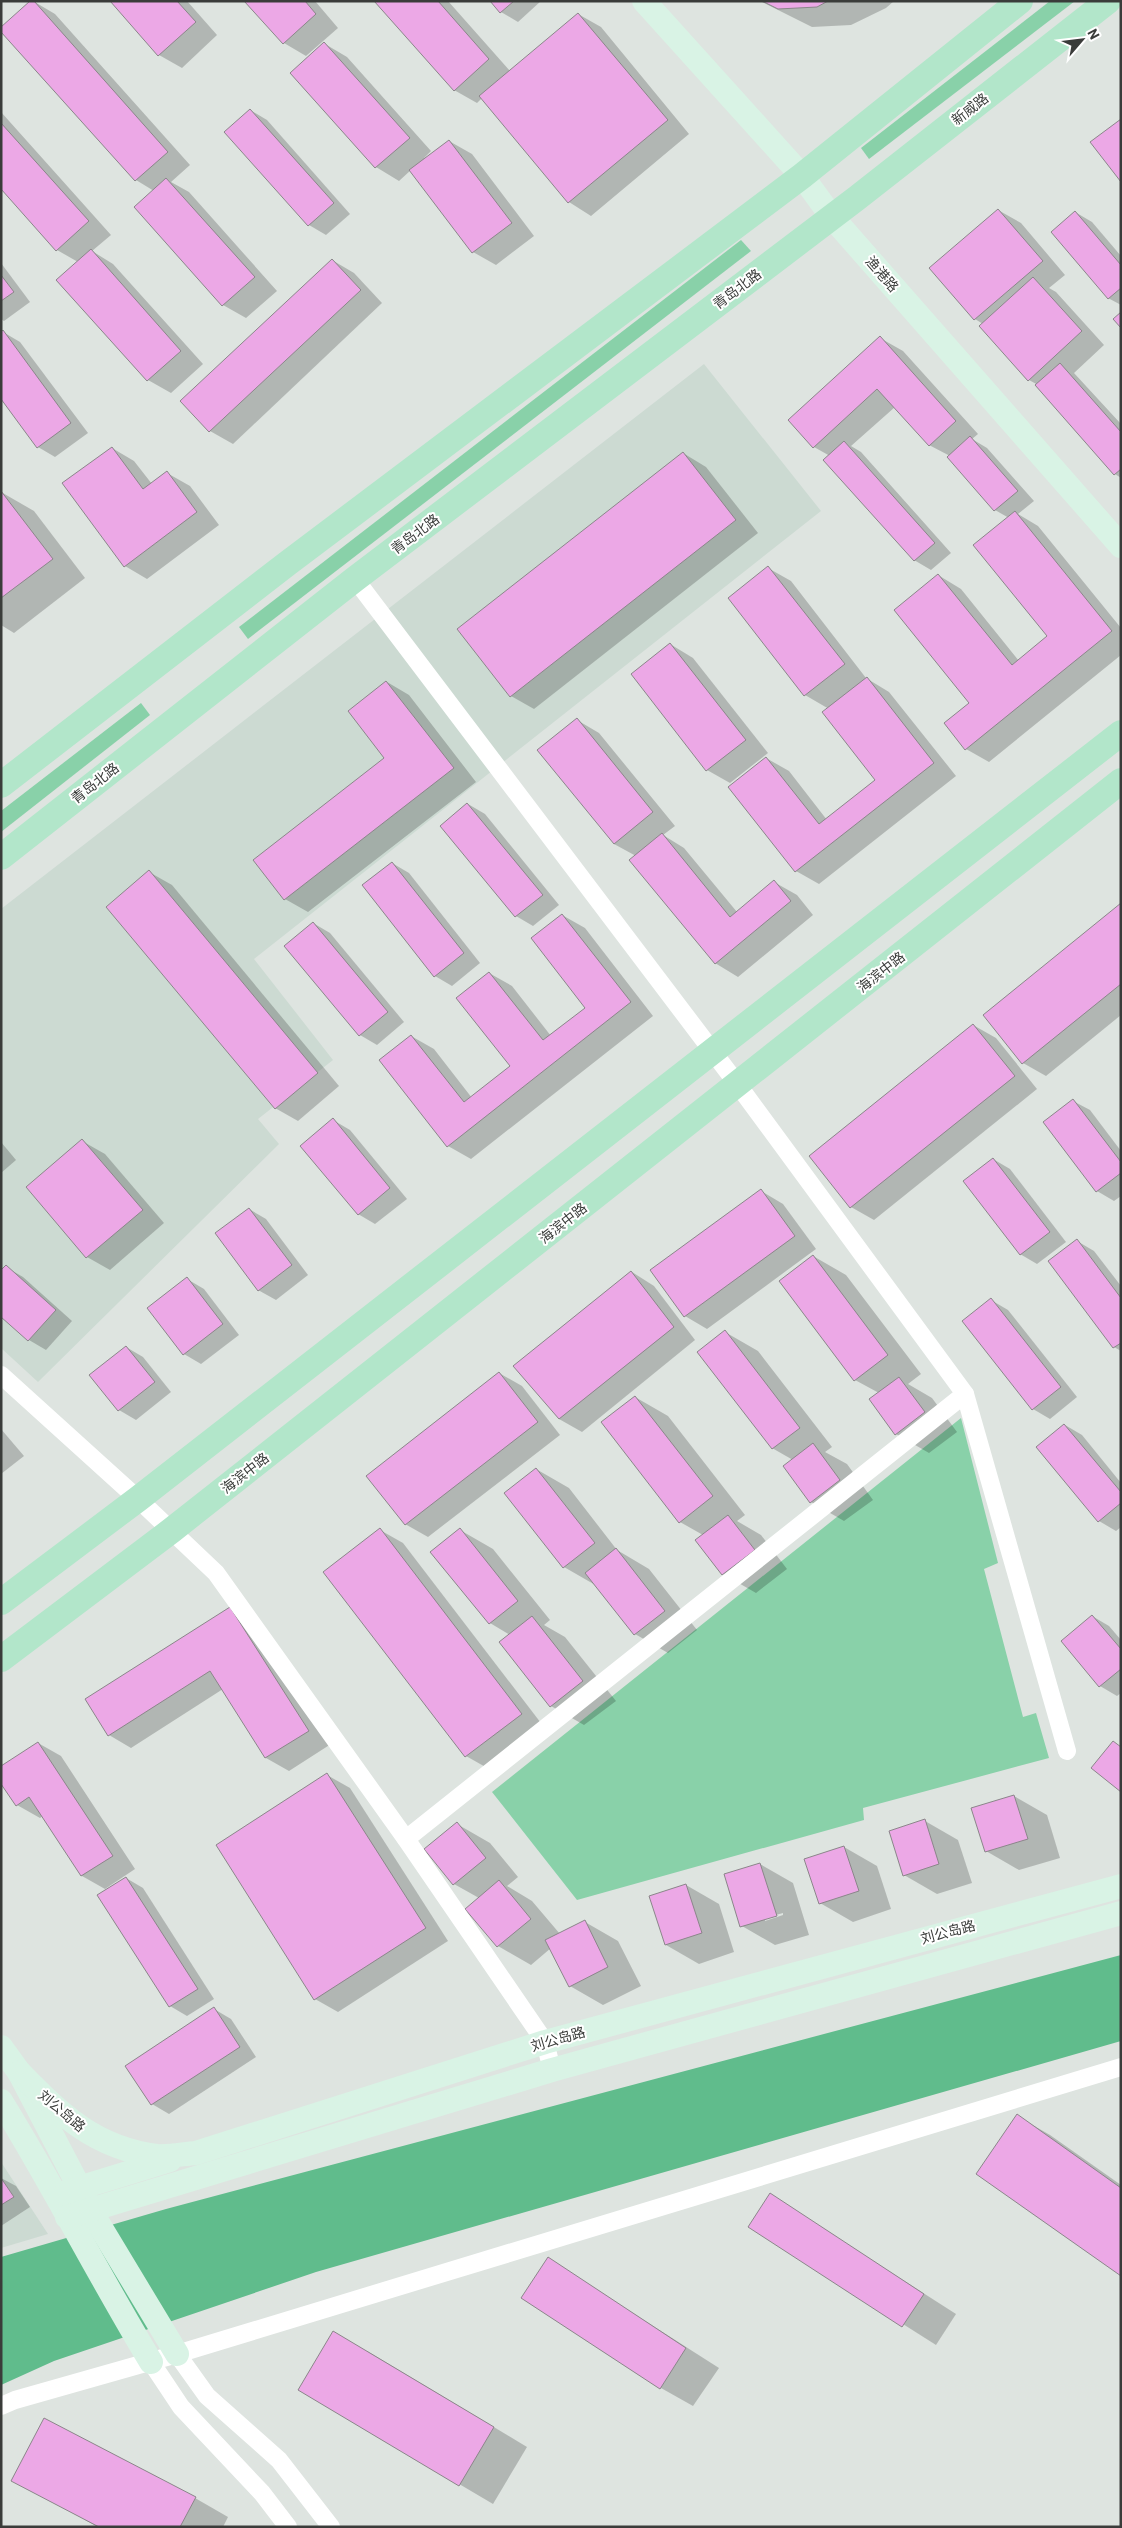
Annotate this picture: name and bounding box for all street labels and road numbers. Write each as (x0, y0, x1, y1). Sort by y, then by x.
street label: 新威路 (948, 89, 991, 128)
street label: 渔港路 (862, 252, 903, 295)
street label: 青岛北路 (709, 265, 764, 312)
street label: 青岛北路 (387, 510, 442, 557)
street label: 青岛北路 (67, 759, 122, 807)
street label: 海滨中路 (853, 948, 908, 996)
street label: 海滨中路 (535, 1199, 590, 1247)
street label: 海滨中路 (217, 1449, 272, 1497)
street label: 刘公岛路 (919, 1916, 977, 1947)
street label: 刘公岛路 (529, 2023, 587, 2054)
street label: 刘公岛路 (35, 2086, 89, 2135)

